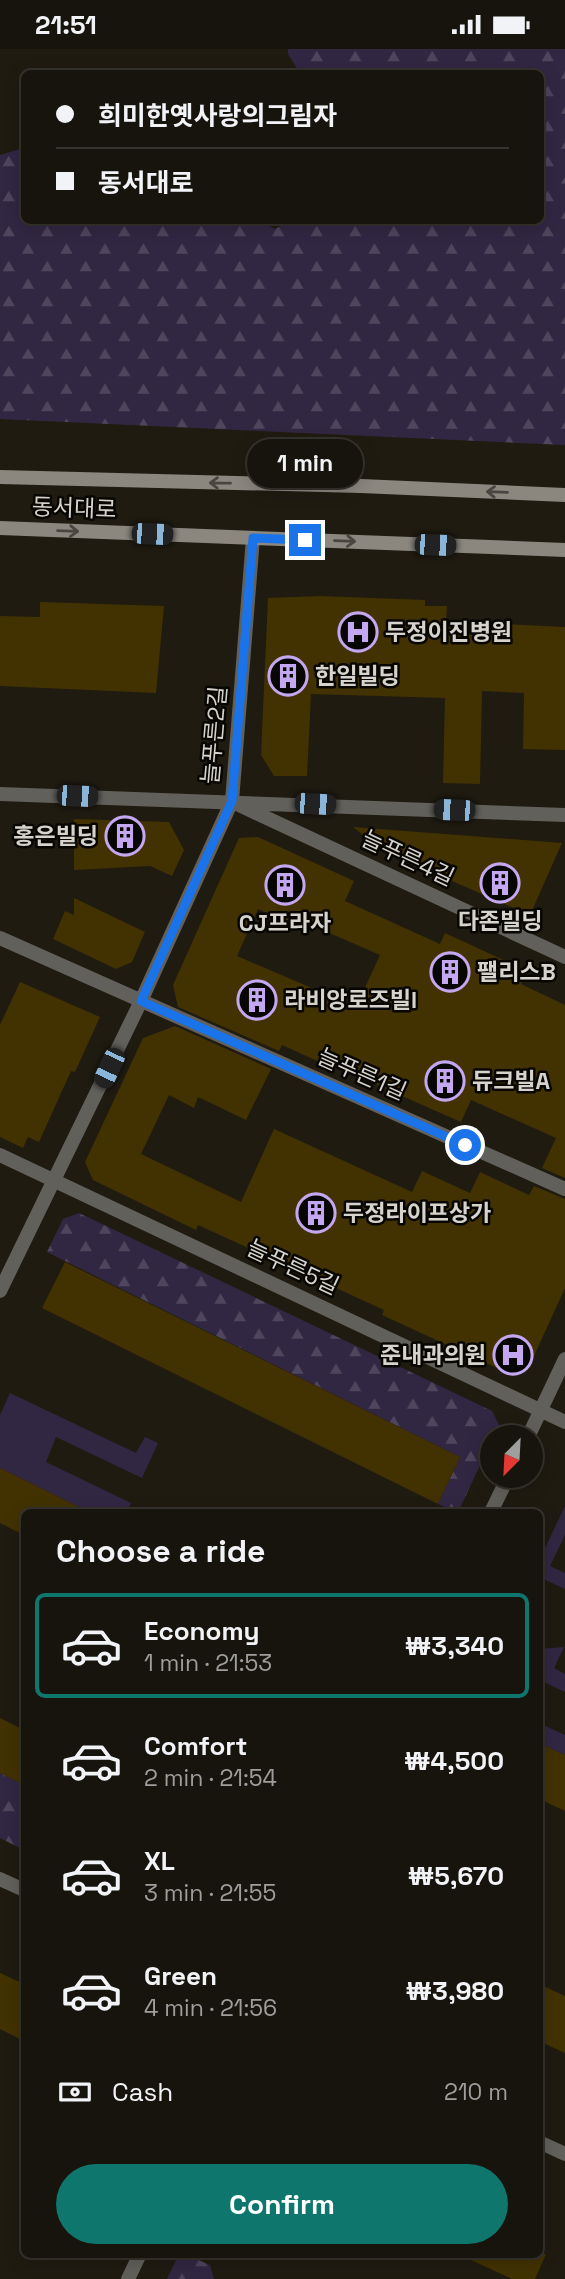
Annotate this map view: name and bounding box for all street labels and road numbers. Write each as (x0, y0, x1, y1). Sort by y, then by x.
street label: 동서대로 (31, 492, 117, 524)
street label: 늘푸른2길 (195, 685, 233, 785)
street label: 늘푸른4길 (357, 823, 459, 893)
street label: 늘푸른1길 (313, 1041, 411, 1107)
street label: 늘푸른5길 (242, 1233, 344, 1301)

